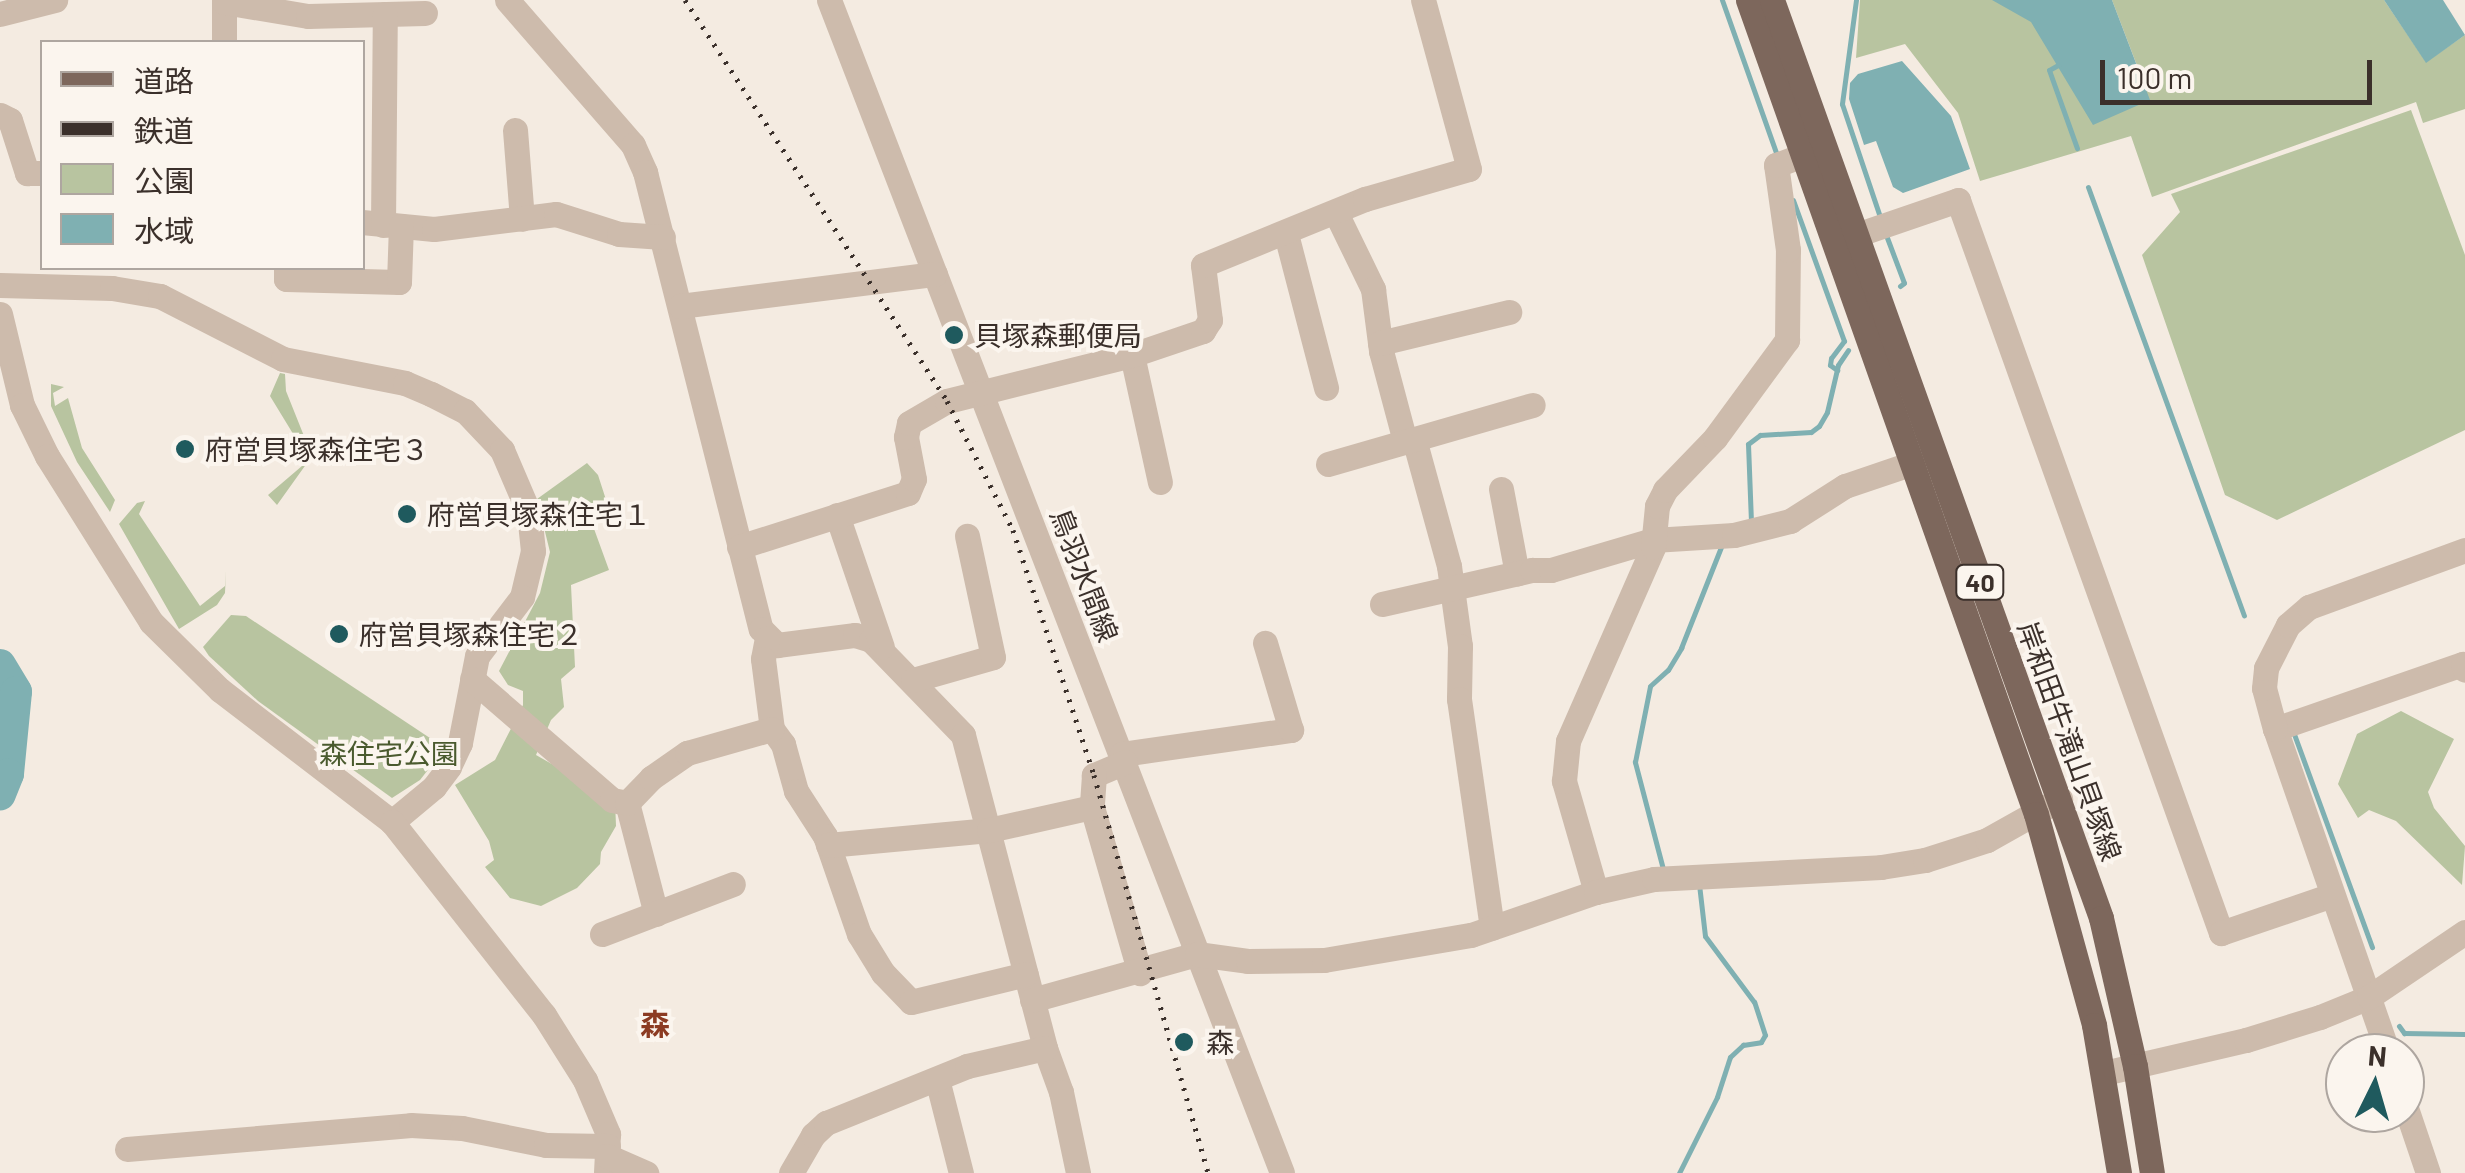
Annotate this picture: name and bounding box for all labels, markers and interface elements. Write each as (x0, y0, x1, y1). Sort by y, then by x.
legend (40, 40, 365, 270)
scale bar (2105, 40, 2378, 102)
text: 100 m (2117, 59, 2192, 95)
text: 道路 (134, 62, 194, 98)
text: 鉄道 (134, 112, 194, 148)
text: 公園 (134, 162, 194, 198)
text: 水域 (134, 212, 194, 248)
place label: 貝塚森郵便局 (974, 318, 1142, 352)
marker: 貝塚森郵便局 (943, 324, 965, 346)
place label: 府営貝塚森住宅３ (205, 432, 429, 466)
marker: 府営貝塚森住宅３ (174, 438, 196, 460)
place label: 府営貝塚森住宅１ (427, 497, 651, 531)
marker: 府営貝塚森住宅１ (396, 503, 418, 525)
street label: 鳥羽水間線 (1044, 504, 1126, 646)
road number: 40 (1955, 562, 2005, 602)
place label: 府営貝塚森住宅２ (359, 617, 583, 651)
street label: 岸和田牛滝山貝塚線 (2011, 617, 2129, 865)
marker: 府営貝塚森住宅２ (328, 623, 350, 645)
park label: 森住宅公園 (319, 736, 459, 770)
district label: 森 (640, 1005, 670, 1041)
place label: 森 (1206, 1025, 1234, 1059)
marker: 森 (1171, 1029, 1197, 1055)
north arrow (2325, 1033, 2425, 1133)
text: N (2367, 1037, 2388, 1073)

